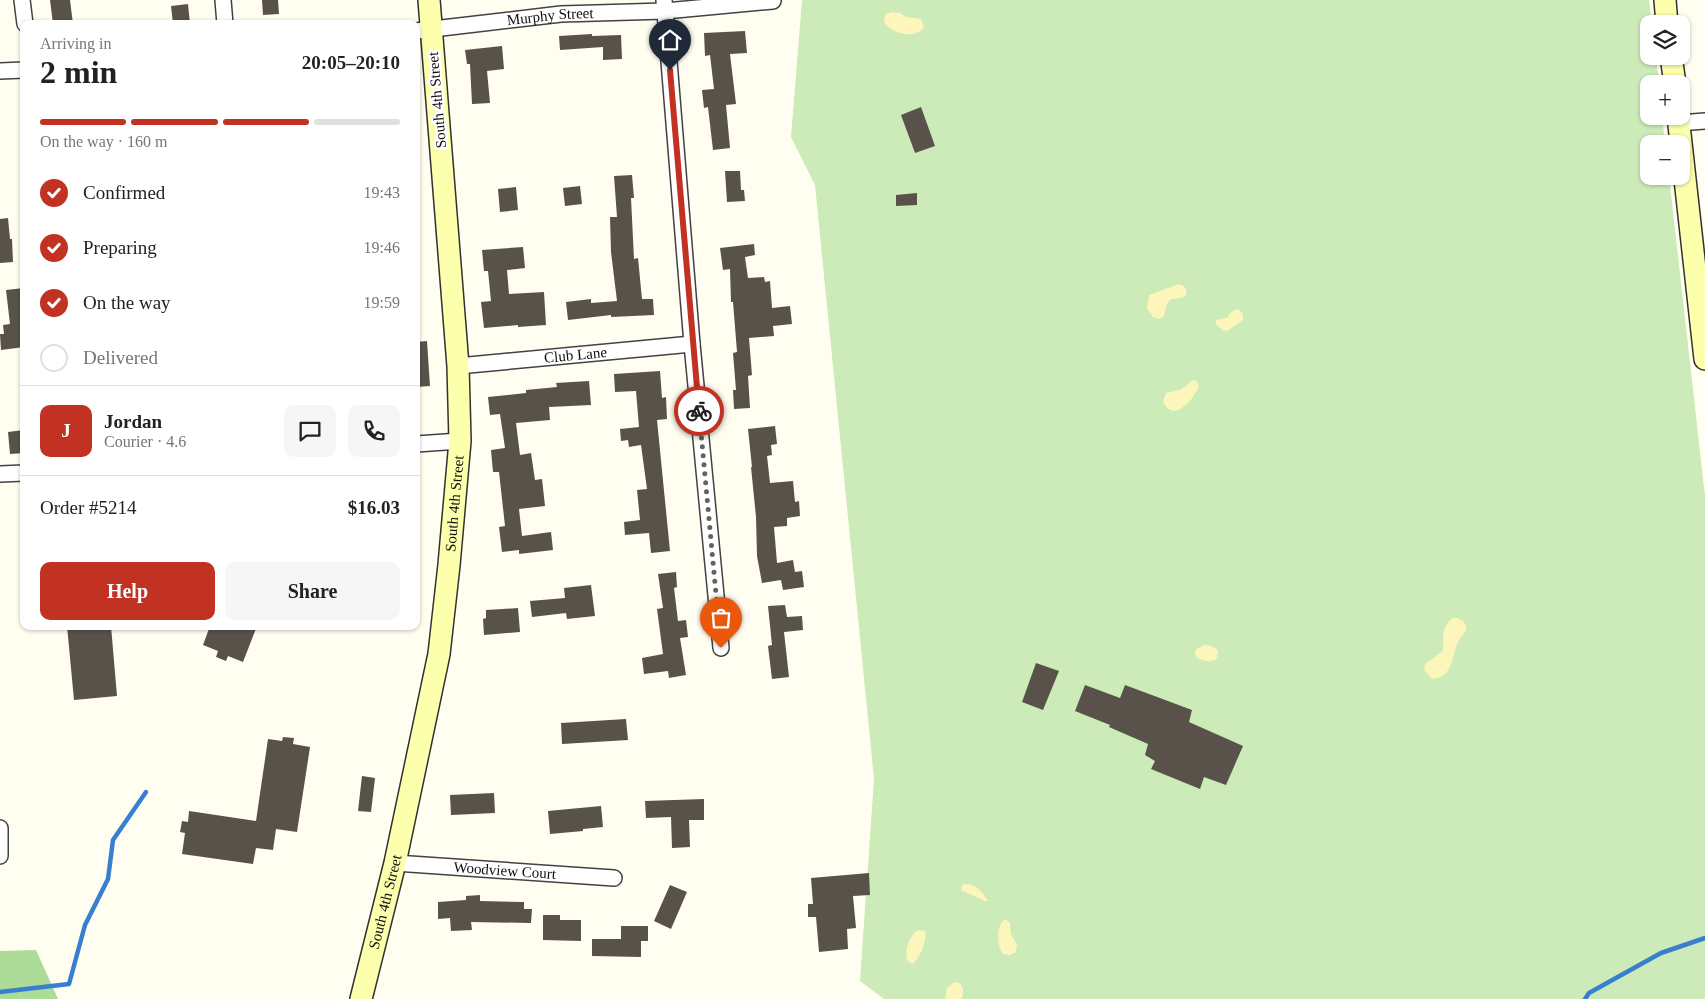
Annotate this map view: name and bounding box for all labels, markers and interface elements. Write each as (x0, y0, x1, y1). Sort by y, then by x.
street label: Murphy Street (506, 5, 595, 28)
map controls (1640, 15, 1690, 185)
button: layers (1640, 15, 1690, 65)
pin (649, 19, 691, 70)
icon: home (656, 26, 684, 54)
text: Arriving in (40, 35, 112, 52)
street label: South 4th Street (425, 50, 449, 149)
text: 20:05–20:10 (302, 52, 400, 73)
text: 2 min (40, 54, 117, 90)
button: + (1640, 75, 1690, 125)
text: On the way · 160 m (40, 133, 168, 150)
button: − (1640, 135, 1690, 185)
icon: check (40, 179, 68, 207)
text: Confirmed (83, 182, 165, 203)
text: 19:43 (364, 184, 400, 201)
icon: check (40, 234, 68, 262)
text: Preparing (83, 237, 157, 258)
text: 19:46 (364, 239, 400, 256)
icon: check (40, 289, 68, 317)
text: On the way (83, 292, 171, 313)
text: 19:59 (364, 294, 400, 311)
street label: Club Lane (543, 344, 608, 366)
text: Delivered (83, 347, 158, 368)
courier (674, 386, 724, 436)
icon: bike (685, 397, 713, 425)
button: chat (284, 405, 336, 457)
button: phone (348, 405, 400, 457)
text: Jordan (104, 411, 162, 432)
text: J (61, 420, 71, 441)
text: Courier · 4.6 (104, 433, 186, 450)
street label: South 4th Street (442, 454, 467, 552)
text: Order #5214 (40, 497, 137, 518)
text: $16.03 (348, 497, 400, 518)
button: Help (40, 562, 215, 620)
button: Share (225, 562, 400, 620)
pin (700, 597, 742, 648)
icon: bag (707, 604, 735, 632)
street label: South 4th Street (366, 853, 405, 951)
street label: Woodview Court (453, 859, 557, 882)

